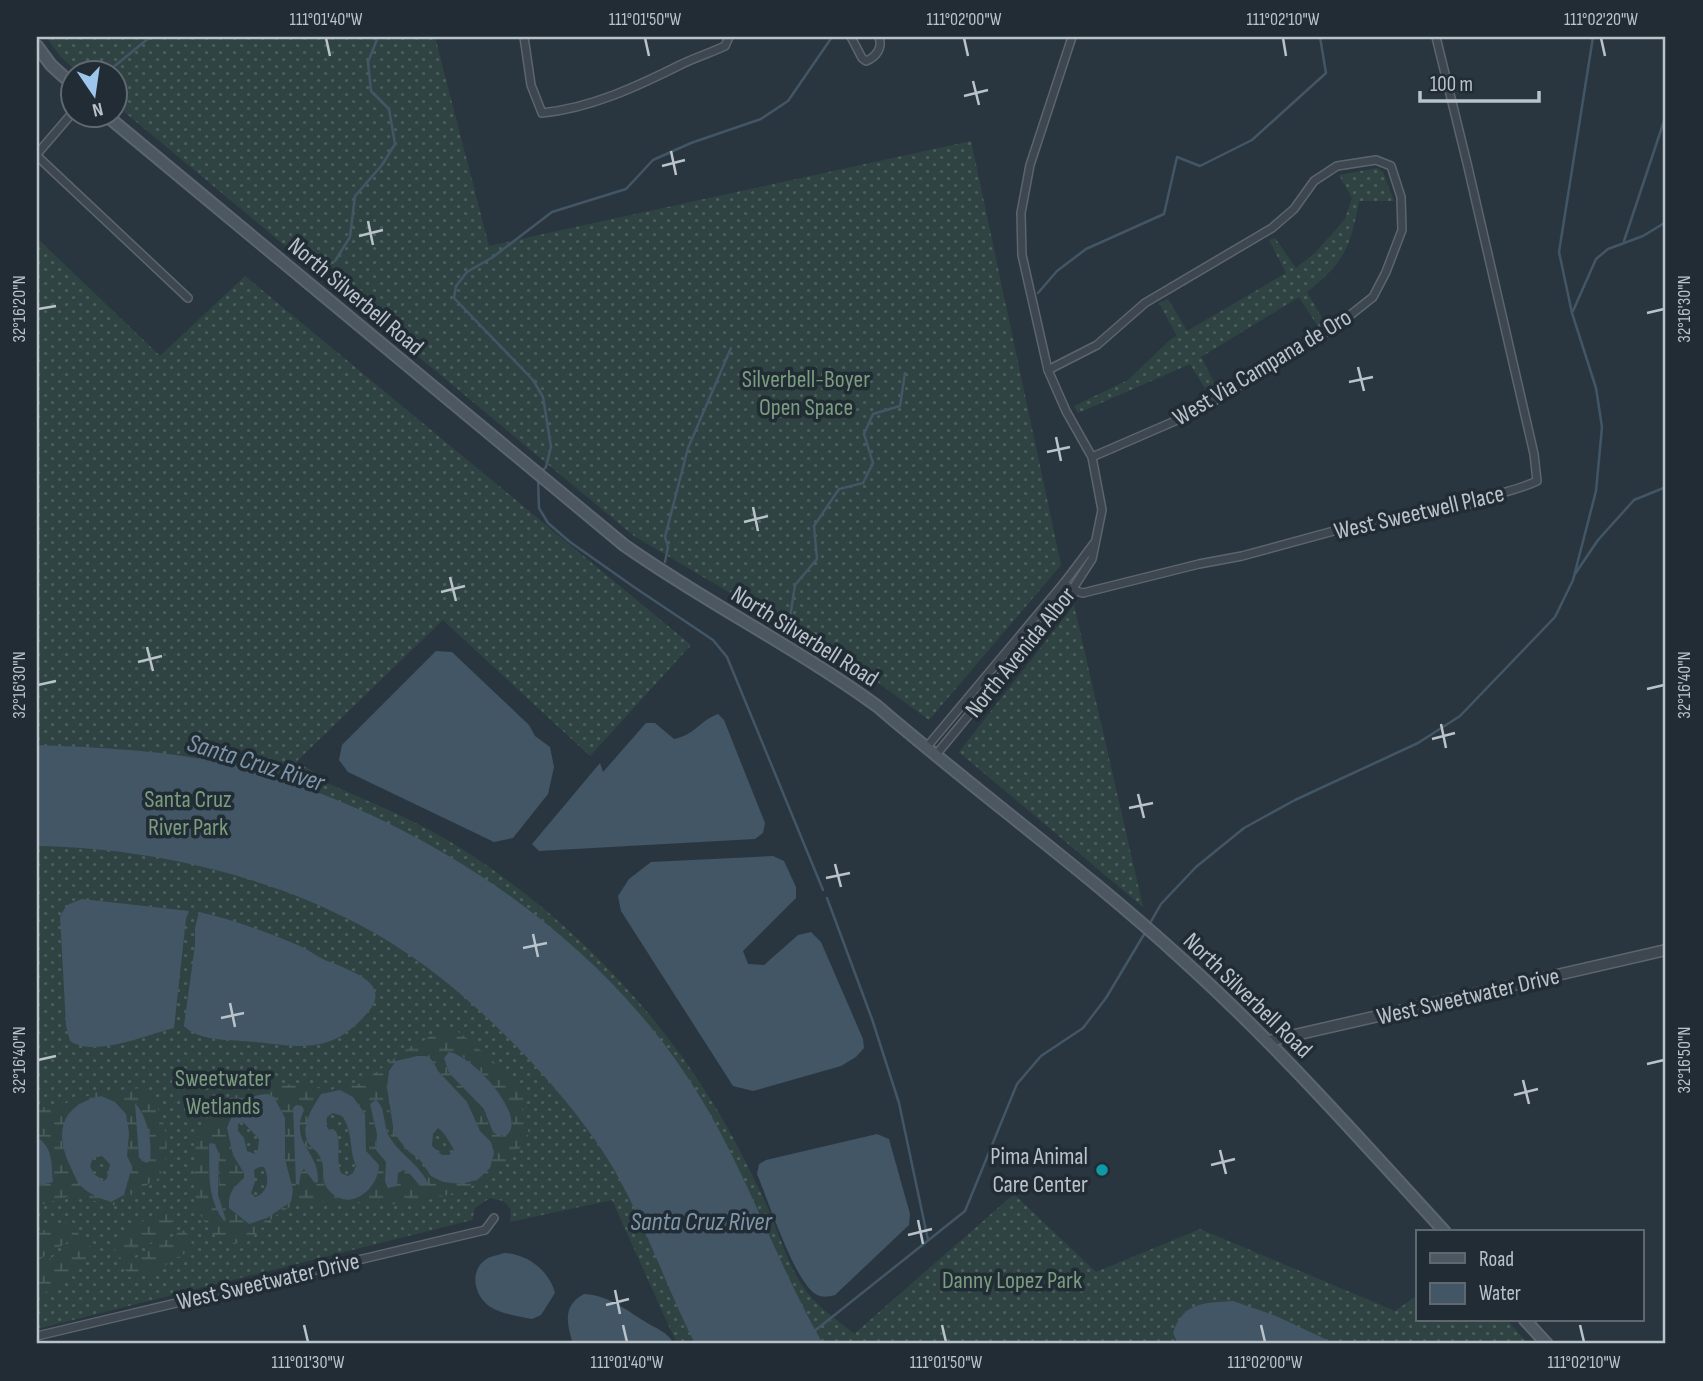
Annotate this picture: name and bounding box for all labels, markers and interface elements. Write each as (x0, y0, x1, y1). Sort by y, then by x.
text: 111°01'40"W (290, 9, 363, 30)
text: 111°01'50"W (609, 9, 682, 30)
text: 111°02'00"W (927, 9, 1002, 30)
text: 111°02'10"W (1246, 9, 1320, 30)
text: 111°02'20"W (1564, 9, 1638, 30)
north arrow (60, 60, 130, 130)
scale bar (1420, 60, 1538, 104)
text: 100 m (1430, 72, 1473, 97)
text: N (90, 97, 105, 121)
street label: North Silverbell Road (282, 231, 429, 361)
text: 32°16'20"N (9, 275, 30, 343)
text: 32°16'30"N (1674, 275, 1695, 343)
street label: West Via Campana de Oro (1168, 303, 1357, 432)
park label: Silverbell-Boyer Open Space (742, 365, 870, 422)
street label: West Sweetwell Place (1331, 479, 1507, 546)
street label: North Silverbell Road (726, 580, 884, 693)
street label: North Avenida Albor (959, 581, 1082, 723)
text: 32°16'30"N (9, 651, 30, 719)
text: 32°16'40"N (1674, 651, 1695, 719)
water label: Santa Cruz River (183, 728, 329, 799)
park label: Santa Cruz River Park (144, 785, 232, 842)
street label: North Silverbell Road (1177, 927, 1318, 1064)
street label: West Sweetwater Drive (1374, 961, 1562, 1032)
text: 32°16'40"N (9, 1026, 30, 1094)
text: 32°16'50"N (1674, 1026, 1695, 1094)
park label: Sweetwater Wetlands (175, 1064, 271, 1121)
place label: Pima Animal Care Center (990, 1142, 1088, 1199)
marker: Pima Animal Care Center (1094, 1162, 1110, 1178)
water label: Santa Cruz River (630, 1207, 774, 1238)
legend (1416, 1230, 1644, 1322)
street label: West Sweetwater Drive (174, 1246, 362, 1317)
text: Road (1479, 1247, 1514, 1272)
park label: Danny Lopez Park (942, 1266, 1082, 1295)
text: Water (1479, 1281, 1521, 1306)
text: 111°01'30"W (272, 1352, 345, 1373)
text: 111°01'40"W (591, 1352, 664, 1373)
text: 111°01'50"W (910, 1352, 983, 1373)
text: 111°02'00"W (1228, 1352, 1303, 1373)
text: 111°02'10"W (1547, 1352, 1621, 1373)

